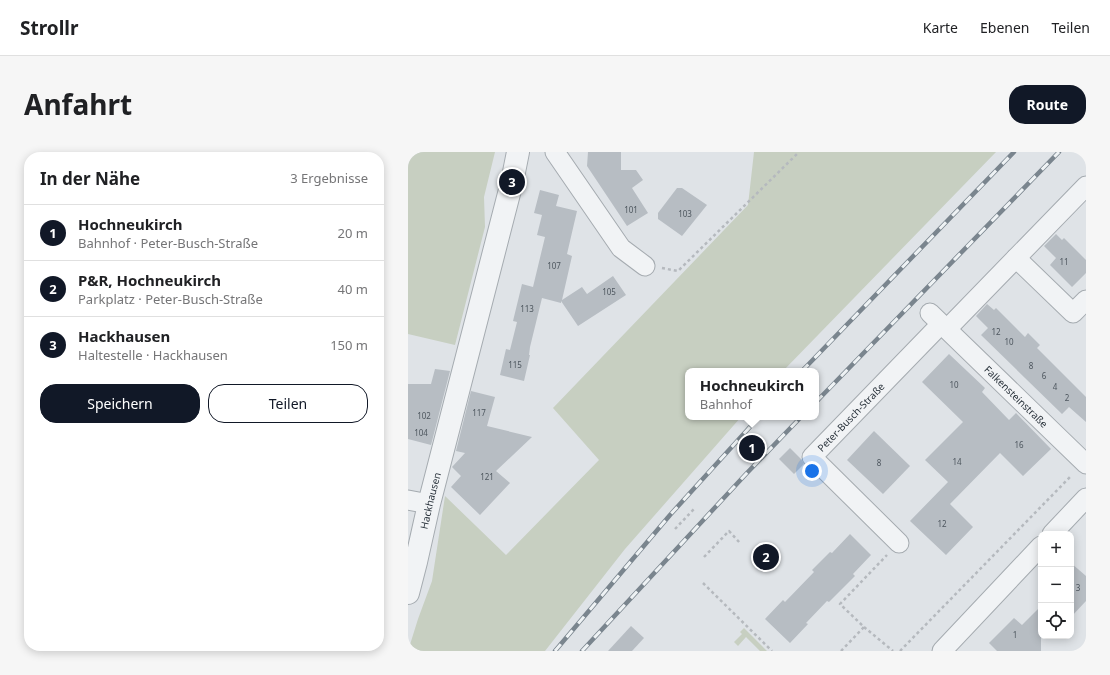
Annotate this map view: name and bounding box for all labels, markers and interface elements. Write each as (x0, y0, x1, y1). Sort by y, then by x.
text: Strollr (20, 15, 79, 41)
text: Karte (923, 18, 958, 37)
text: Ebenen (980, 18, 1030, 37)
text: Teilen (1052, 18, 1090, 37)
text: Anfahrt (24, 85, 132, 123)
button: Route (1009, 85, 1086, 124)
text: In der Nähe (40, 167, 140, 190)
pin: 3 (499, 167, 525, 197)
text: 3 Ergebnisse (290, 169, 368, 187)
house number: 101 (624, 204, 638, 215)
house number: 103 (678, 208, 692, 219)
text: Hochneukirch (78, 214, 182, 234)
text: 1 (49, 224, 57, 242)
text: 20 m (338, 224, 368, 242)
text: Bahnhof · Peter-Busch-Straße (78, 234, 258, 252)
house number: 11 (1059, 256, 1069, 267)
house number: 107 (547, 260, 561, 271)
text: P&R, Hochneukirch (78, 270, 221, 290)
text: 2 (49, 280, 57, 298)
text: 40 m (338, 280, 368, 298)
house number: 105 (602, 286, 616, 297)
text: Parkplatz · Peter-Busch-Straße (78, 290, 263, 308)
house number: 113 (520, 303, 534, 314)
text: Hackhausen (78, 326, 170, 346)
house number: 12 (991, 326, 1001, 337)
text: 3 (49, 336, 57, 354)
text: 150 m (330, 336, 368, 354)
house number: 10 (1004, 336, 1014, 347)
text: Haltestelle · Hackhausen (78, 346, 228, 364)
house number: 115 (508, 359, 522, 370)
house number: 8 (1029, 360, 1034, 371)
street label: Falkensteinstraße (981, 362, 1051, 431)
popup (685, 368, 819, 420)
house number: 6 (1042, 370, 1047, 381)
text: Hochneukirch (700, 375, 804, 395)
street label: Peter-Busch-Straße (814, 379, 888, 454)
house number: 10 (949, 379, 959, 390)
house number: 4 (1053, 381, 1058, 392)
button: Speichern (40, 384, 200, 423)
button: Teilen (208, 384, 368, 423)
house number: 2 (1065, 392, 1070, 403)
text: Bahnhof (700, 395, 752, 413)
house number: 117 (472, 407, 486, 418)
house number: 102 (417, 410, 431, 421)
house number: 104 (414, 427, 428, 438)
pin: 1 (739, 433, 765, 463)
house number: 16 (1014, 439, 1024, 450)
house number: 14 (952, 456, 962, 467)
house number: 8 (877, 457, 882, 468)
your location (802, 461, 822, 481)
street label: Hackhausen (417, 471, 444, 530)
house number: 121 (480, 471, 494, 482)
house number: 12 (937, 518, 947, 529)
map controls (1038, 531, 1074, 639)
button: + (1038, 531, 1074, 567)
pin: 2 (753, 542, 779, 572)
button: − (1038, 567, 1074, 603)
house number: 3 (1076, 582, 1081, 593)
button: locate (1038, 603, 1074, 639)
house number: 1 (1013, 629, 1017, 640)

